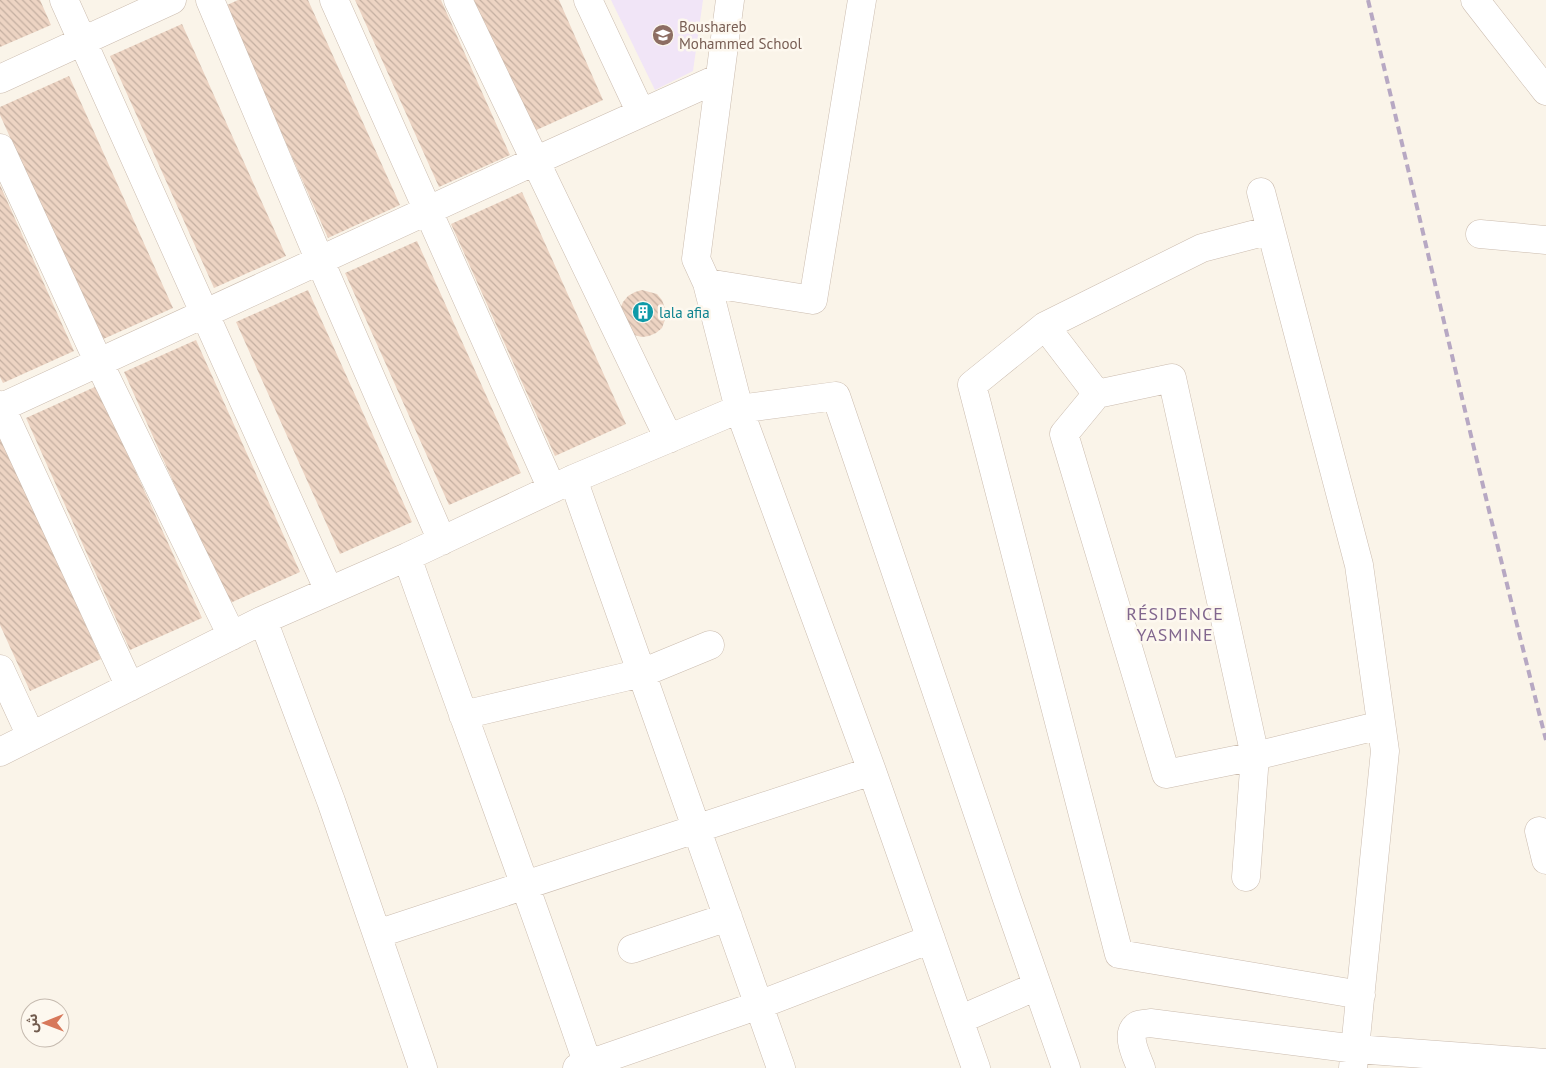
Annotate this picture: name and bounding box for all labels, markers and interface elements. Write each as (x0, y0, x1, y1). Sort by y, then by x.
place label: Boushareb Mohammed School (679, 17, 803, 53)
school or university icon: Boushareb Mohammed School (651, 23, 675, 47)
building icon: lala afia (631, 300, 655, 324)
place label: lala afia (659, 303, 710, 322)
district label: RÉSIDENCE YASMINE (1126, 602, 1224, 646)
north arrow (20, 998, 70, 1048)
text: ش (23, 1013, 41, 1033)

